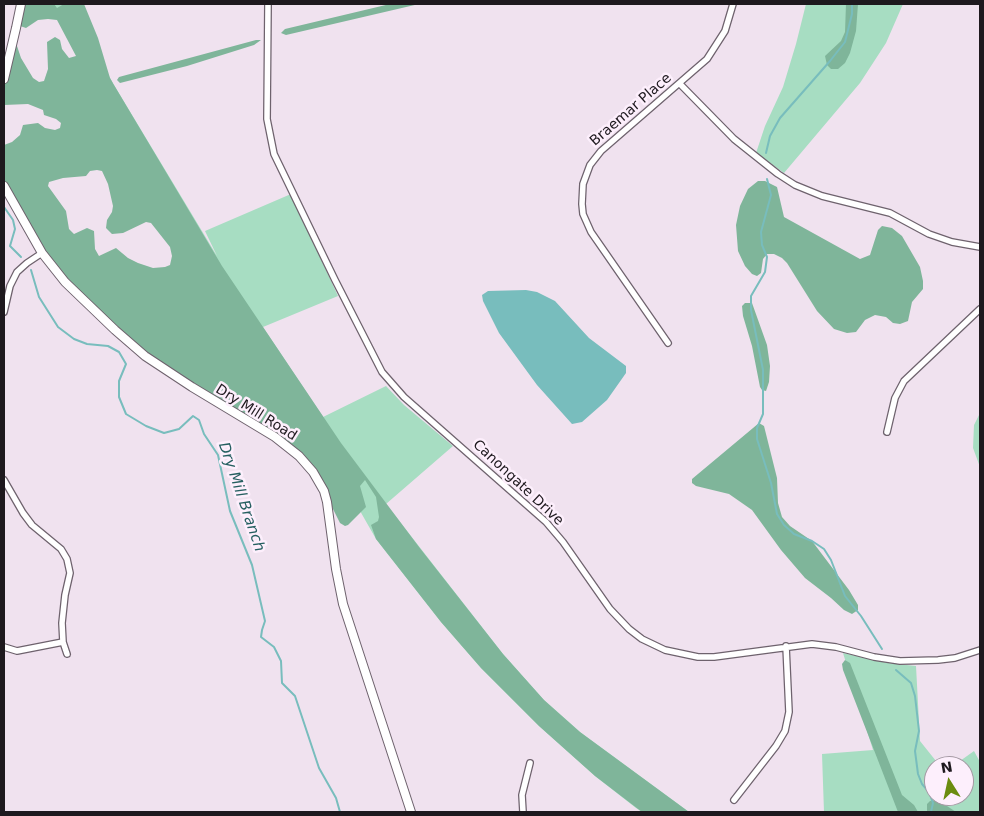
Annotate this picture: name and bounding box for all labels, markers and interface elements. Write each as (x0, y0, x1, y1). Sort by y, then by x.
street label: Braemar Place (587, 70, 675, 150)
street label: Dry Mill Road (212, 381, 300, 445)
street label: Canongate Drive (469, 437, 567, 529)
water label: Dry Mill Branch (214, 440, 268, 554)
north arrow (924, 756, 974, 806)
text: N (939, 758, 954, 776)

